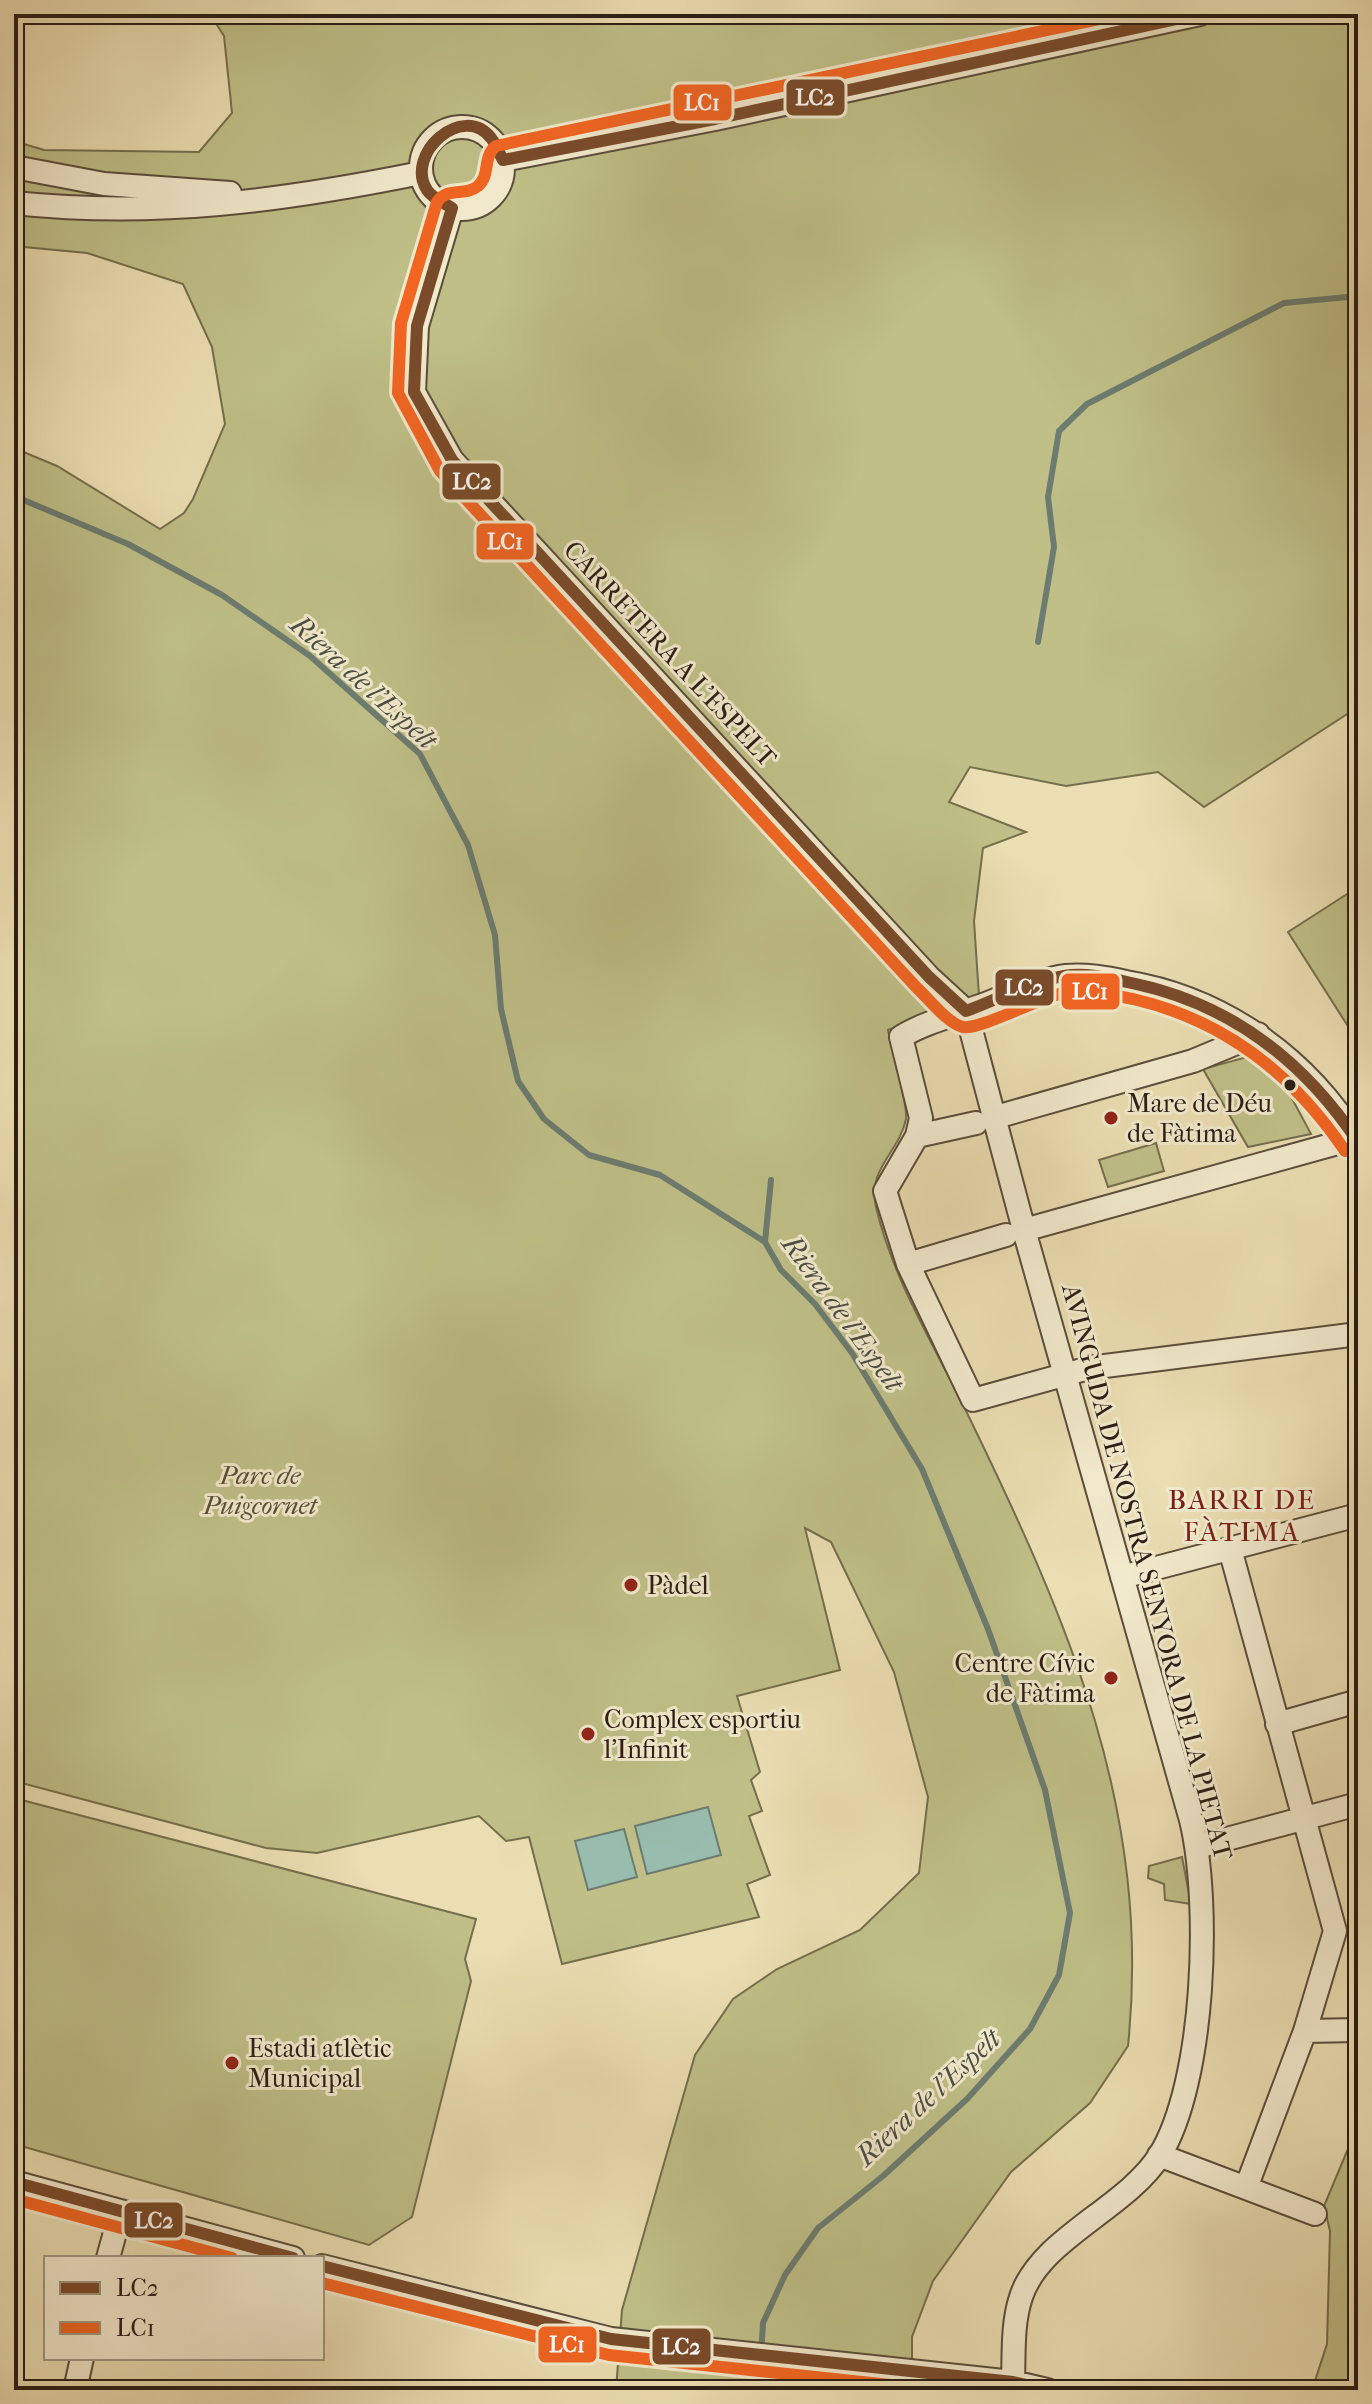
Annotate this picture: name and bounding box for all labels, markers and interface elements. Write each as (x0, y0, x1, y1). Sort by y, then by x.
line badge: LC2 (785, 78, 846, 117)
line badge: LC1 (672, 83, 733, 122)
text: LC2 (795, 85, 835, 111)
text: LC1 (684, 90, 720, 116)
line badge: LC2 (441, 462, 502, 501)
text: LC2 (452, 469, 492, 495)
line badge: LC1 (475, 522, 535, 561)
text: LC1 (487, 529, 523, 555)
street label: CARRETERA A L'ESPELT (557, 535, 783, 774)
water label: Riera de l'Espelt (283, 606, 445, 757)
line badge: LC2 (994, 968, 1055, 1007)
line badge: LC1 (1060, 972, 1121, 1011)
text: LC2 (1004, 975, 1044, 1001)
text: LC1 (1072, 979, 1108, 1005)
unlabelled marker (1282, 1077, 1298, 1093)
place label: Mare de Déu de Fàtima (1127, 1088, 1272, 1149)
marker: Mare de Déu de Fàtima (1102, 1109, 1120, 1127)
water label: Riera de l'Espelt (774, 1227, 912, 1399)
street label: AVINGUDA DE NOSTRA SENYORA DE LA PIETAT (1055, 1280, 1239, 1864)
park label: Parc de Puigcornet (202, 1460, 319, 1521)
district label: BARRI DE FÀTIMA (1168, 1483, 1316, 1548)
place label: Pàdel (647, 1570, 709, 1601)
marker: Pàdel (622, 1576, 640, 1594)
place label: Centre Cívic de Fàtima (955, 1648, 1096, 1709)
marker: Centre Cívic de Fàtima (1102, 1669, 1120, 1687)
place label: Complex esportiu l'Infinit (603, 1704, 801, 1765)
marker: Complex esportiu l'Infinit (579, 1725, 597, 1743)
water label: Riera de l'Espelt (848, 2021, 1008, 2174)
place label: Estadi atlètic Municipal (248, 2033, 392, 2094)
marker: Estadi atlètic Municipal (223, 2054, 241, 2072)
line badge: LC2 (123, 2201, 184, 2239)
text: LC2 (134, 2208, 174, 2234)
legend (44, 2256, 324, 2360)
text: LC2 (116, 2274, 159, 2302)
text: LC1 (116, 2314, 155, 2342)
line badge: LC1 (537, 2325, 598, 2364)
line badge: LC2 (651, 2327, 712, 2366)
text: LC1 (549, 2332, 585, 2358)
text: LC2 (661, 2334, 701, 2360)

